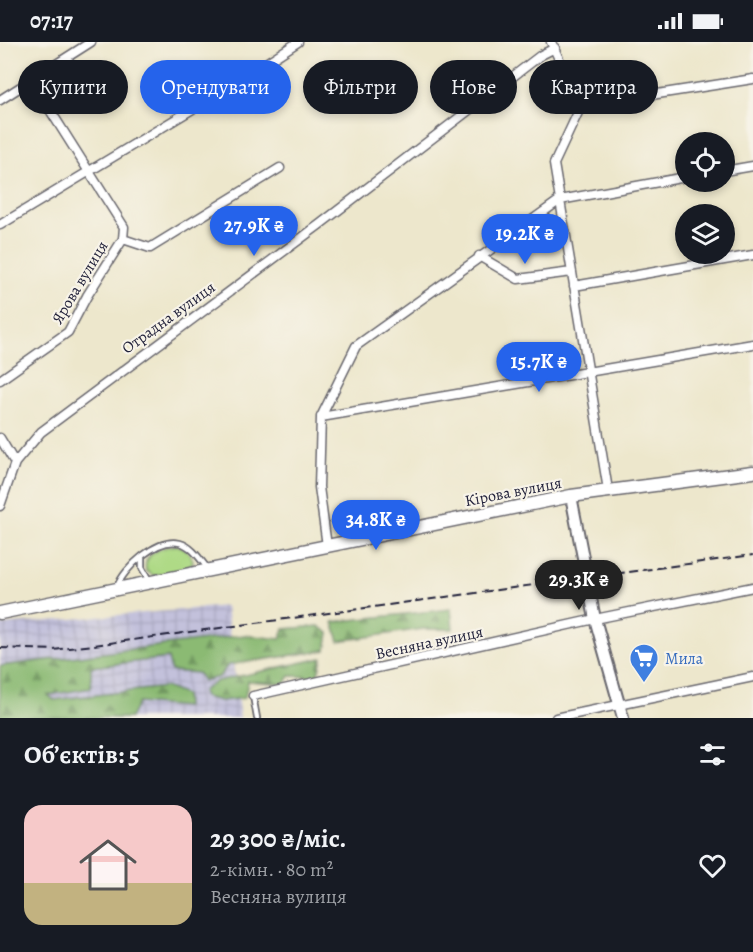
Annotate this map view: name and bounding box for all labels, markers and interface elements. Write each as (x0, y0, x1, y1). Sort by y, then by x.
text: 07:17 (30, 6, 73, 36)
chip: Купити (18, 60, 128, 114)
chip: Орендувати (140, 60, 291, 114)
chip: Фільтри (303, 60, 418, 114)
chip: Нове (430, 60, 517, 114)
chip: Квартира (529, 60, 658, 114)
map controls (675, 132, 735, 264)
button: locate (675, 132, 735, 192)
button: layers (675, 204, 735, 264)
pin: 27.9K ₴ (199, 206, 309, 257)
text: 27.9K ₴ (224, 212, 284, 239)
pin: 19.2K ₴ (470, 214, 580, 265)
text: 19.2K ₴ (496, 220, 554, 247)
street label: Ярова вулиця (46, 237, 113, 328)
street label: Отрадна вулиця (117, 276, 220, 359)
pin: 15.7K ₴ (484, 342, 594, 393)
text: 15.7K ₴ (510, 348, 568, 375)
street label: Кірова вулиця (463, 472, 564, 512)
pin: 34.8K ₴ (321, 500, 431, 551)
text: 34.8K ₴ (346, 506, 406, 533)
pin: 29.3K ₴ (524, 560, 634, 611)
text: 29.3K ₴ (549, 566, 609, 593)
street label: Весняна вулиця (373, 621, 485, 665)
supermarket icon: Мила (628, 642, 660, 684)
place label: Мила (665, 648, 704, 670)
text: Об’єктів: 5 (24, 737, 140, 772)
icon: filters (696, 738, 729, 771)
text: 29 300 ₴/міс. (210, 821, 347, 856)
icon: home (72, 829, 144, 901)
icon: heart (696, 849, 729, 882)
text: 2-кімн. · 80 m² (210, 856, 333, 883)
text: Весняна вулиця (210, 883, 347, 910)

